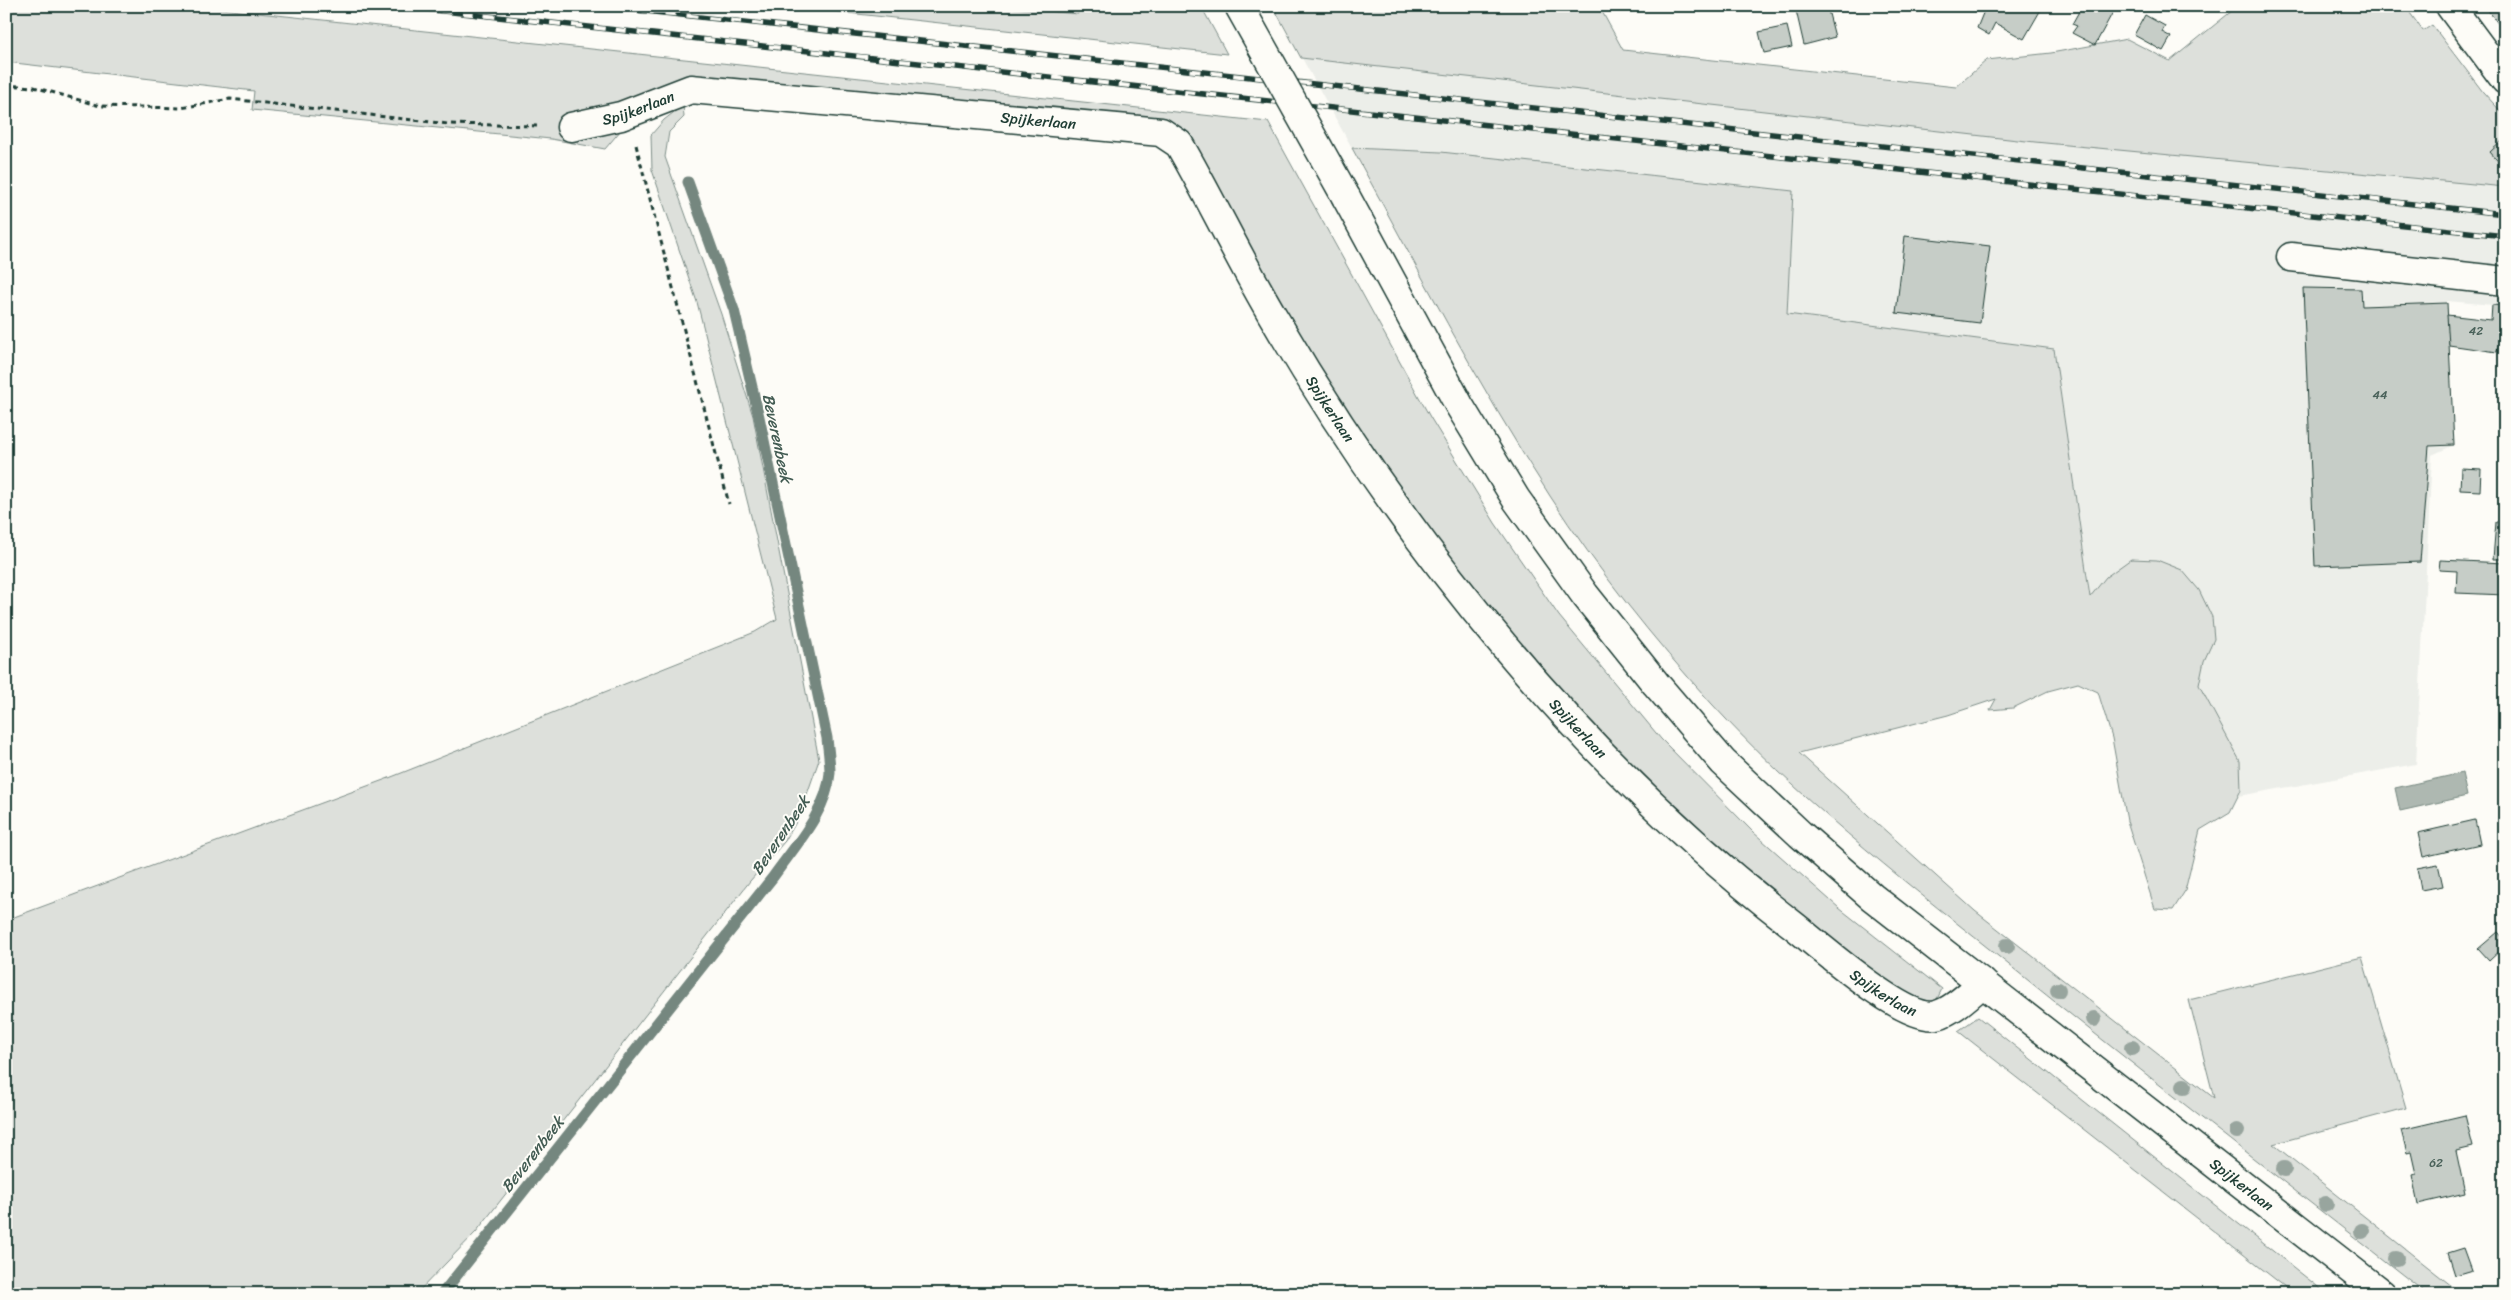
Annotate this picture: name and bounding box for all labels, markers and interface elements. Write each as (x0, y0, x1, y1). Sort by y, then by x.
street label: Spijkerlaan (600, 83, 679, 133)
street label: Spijkerlaan (999, 104, 1077, 137)
house number: 42 (2469, 320, 2483, 342)
street label: Spijkerlaan (1299, 370, 1361, 448)
house number: 44 (2372, 384, 2388, 406)
water label: Beverenbeek (754, 391, 802, 488)
street label: Spijkerlaan (1543, 692, 1613, 765)
water label: Beverenbeek (743, 788, 819, 881)
street label: Spijkerlaan (1844, 962, 1921, 1024)
water label: Beverenbeek (493, 1108, 573, 1199)
street label: Spijkerlaan (2204, 1151, 2279, 1218)
house number: 62 (2429, 1152, 2443, 1174)

